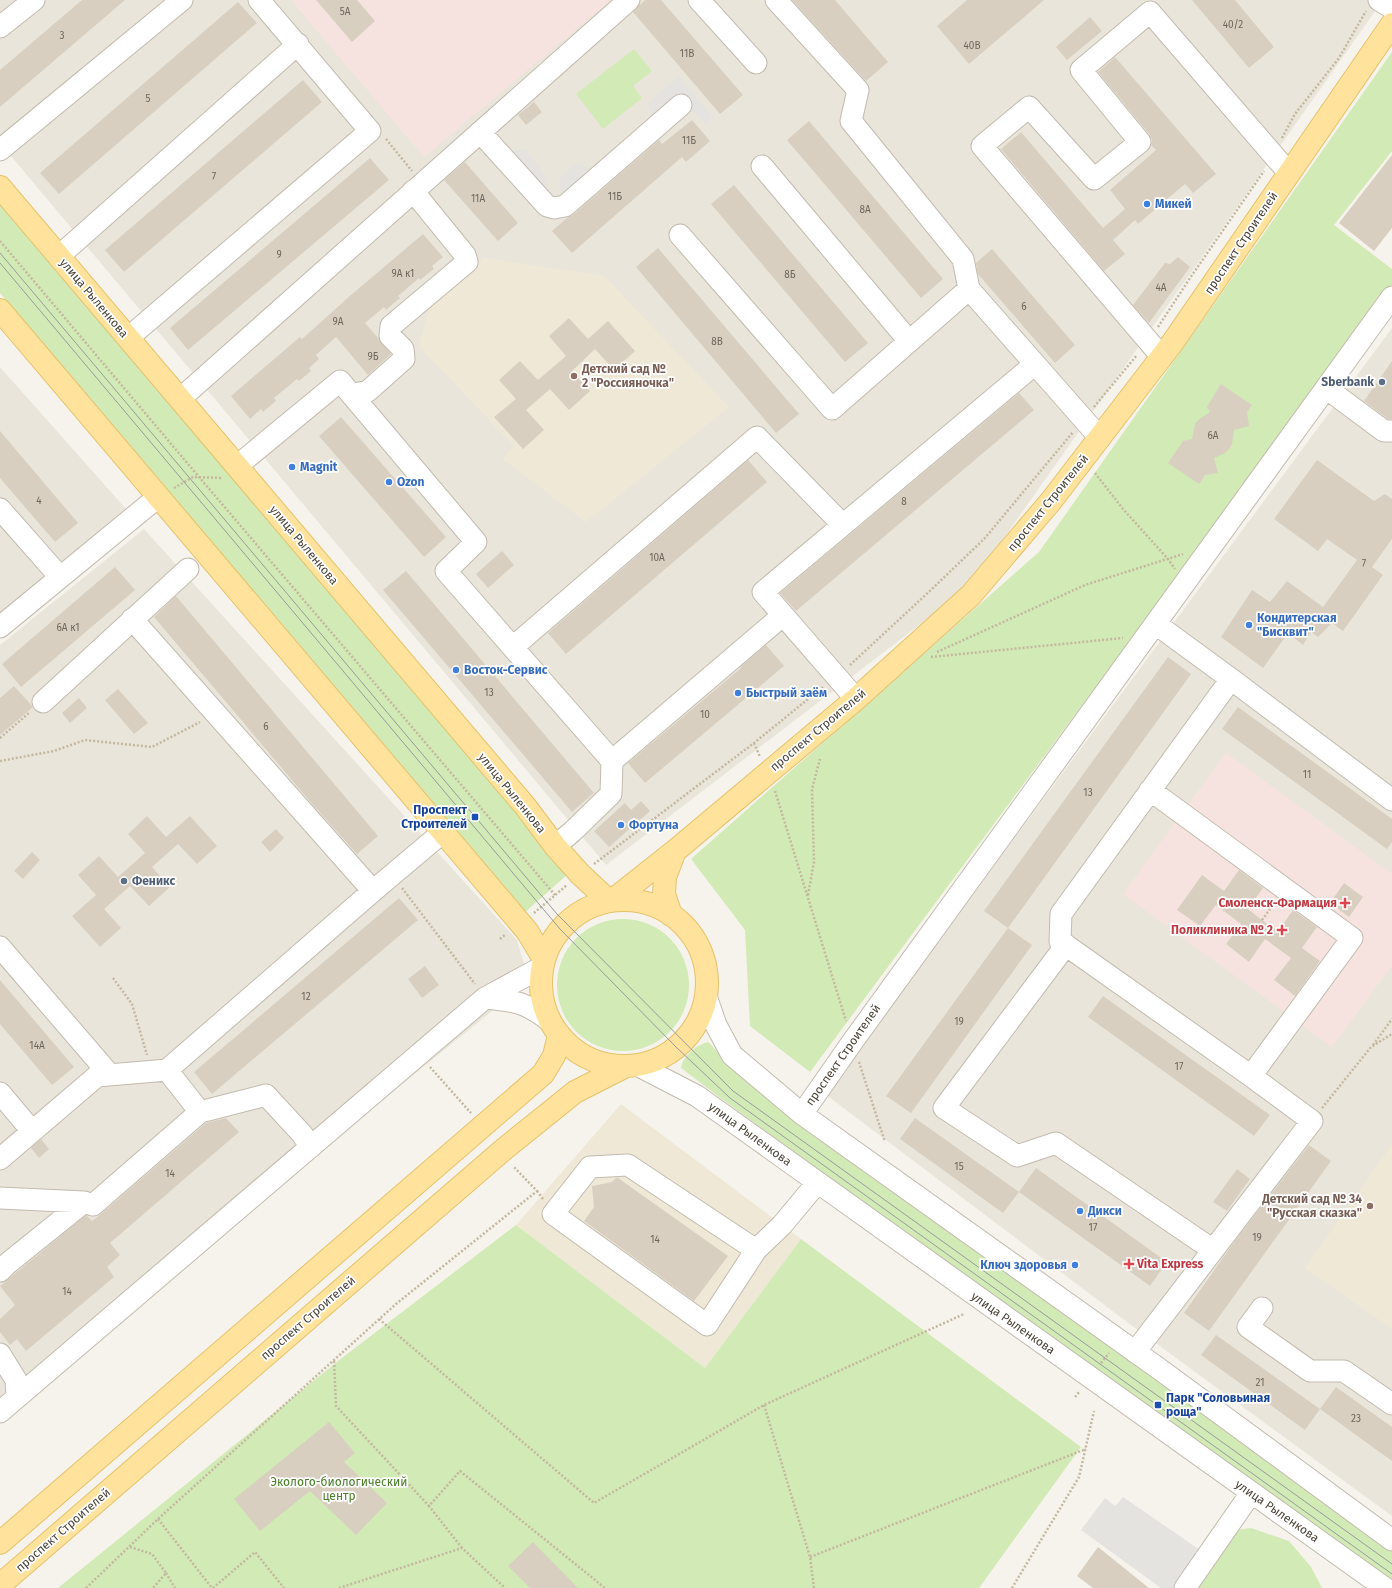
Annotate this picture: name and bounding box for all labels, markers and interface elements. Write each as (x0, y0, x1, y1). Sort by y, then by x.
house number: 5А (340, 6, 351, 18)
house number: 40/2 (1223, 19, 1243, 31)
house number: 3 (60, 30, 65, 42)
house number: 40В (964, 40, 980, 52)
house number: 11В (680, 48, 694, 60)
house number: 5 (145, 93, 151, 105)
house number: 11Б (682, 135, 696, 147)
house number: 7 (212, 171, 217, 183)
street label: проспект Строителей (1202, 189, 1280, 297)
house number: 11Б (608, 191, 622, 203)
house number: 11А (471, 193, 485, 205)
place label: Микей (1155, 197, 1192, 211)
marker: Микей (1142, 199, 1152, 209)
house number: 8А (859, 204, 871, 216)
house number: 9 (276, 249, 282, 261)
street label: улица Рыленкова (57, 256, 131, 340)
house number: 9А к1 (392, 268, 414, 280)
house number: 8Б (784, 269, 796, 281)
house number: 4А (1155, 282, 1167, 294)
house number: 6 (1021, 301, 1027, 313)
house number: 9А (333, 316, 344, 328)
house number: 8В (711, 336, 723, 348)
house number: 9Б (367, 351, 379, 363)
place label: Детский сад № 2 "Россияночка" (581, 362, 674, 390)
marker: Детский сад № 2 "Россияночка" (569, 371, 579, 381)
place label: Sberbank (1321, 375, 1374, 389)
marker: Sberbank (1377, 377, 1387, 387)
house number: 6А (1207, 430, 1219, 442)
street label: проспект Строителей (1005, 452, 1091, 554)
place label: Magnit (300, 460, 338, 474)
marker: Magnit (287, 462, 297, 472)
place label: Ozon (397, 475, 425, 489)
marker: Ozon (384, 477, 394, 487)
house number: 4 (36, 495, 42, 507)
house number: 8 (901, 496, 907, 508)
street label: улица Рыленкова (267, 503, 341, 587)
house number: 10А (649, 552, 665, 564)
house number: 7 (1362, 558, 1367, 570)
place label: Кондитерская "Бисквит" (1257, 611, 1337, 639)
marker: Кондитерская "Бисквит" (1244, 620, 1254, 630)
house number: 6А к1 (56, 622, 80, 634)
place label: Восток-Сервис (464, 663, 548, 677)
marker: Восток-Сервис (451, 665, 461, 675)
place label: Быстрый заём (746, 686, 827, 700)
street label: проспект Строителей (767, 686, 869, 774)
house number: 13 (484, 687, 494, 699)
marker: Быстрый заём (733, 688, 743, 698)
house number: 10 (700, 709, 710, 721)
house number: 6 (263, 721, 269, 733)
street label: улица Рыленкова (475, 750, 549, 836)
house number: 11 (1303, 769, 1311, 781)
house number: 13 (1083, 787, 1093, 799)
place label: Проспект Строителей (401, 803, 467, 831)
marker: Проспект Строителей (470, 812, 480, 822)
place label: Фортуна (629, 818, 679, 832)
marker: Фортуна (616, 820, 626, 830)
place label: Феникс (132, 874, 175, 888)
marker: Феникс (119, 876, 129, 886)
place label: Смоленск-Фармация (1218, 896, 1337, 910)
marker: Смоленск-Фармация (1340, 898, 1350, 908)
place label: Поликлиника № 2 (1171, 923, 1273, 937)
marker: Поликлиника № 2 (1276, 924, 1288, 936)
house number: 12 (301, 991, 311, 1003)
street label: проспект Строителей (803, 1002, 883, 1108)
house number: 19 (954, 1016, 964, 1028)
house number: 14А (29, 1040, 45, 1052)
house number: 17 (1175, 1061, 1184, 1073)
street label: улица Рыленкова (706, 1099, 794, 1169)
house number: 15 (954, 1161, 964, 1173)
house number: 14 (165, 1168, 176, 1180)
place label: Детский сад № 34 "Русская сказка" (1261, 1192, 1362, 1220)
marker: Детский сад № 34 "Русская сказка" (1365, 1201, 1375, 1211)
place label: Дикси (1087, 1204, 1122, 1218)
marker: Дикси (1075, 1206, 1085, 1216)
house number: 17 (1089, 1222, 1098, 1234)
house number: 19 (1252, 1232, 1262, 1244)
house number: 14 (650, 1234, 661, 1246)
place label: Vita Express (1136, 1257, 1204, 1271)
place label: Ключ здоровья (980, 1258, 1067, 1272)
marker: Vita Express (1124, 1259, 1134, 1269)
marker: Ключ здоровья (1070, 1260, 1080, 1270)
street label: проспект Строителей (258, 1273, 358, 1363)
house number: 14 (62, 1286, 73, 1298)
street label: улица Рыленкова (968, 1289, 1058, 1357)
house number: 21 (1255, 1377, 1265, 1389)
place label: Парк "Соловьиная роща" (1166, 1391, 1270, 1419)
marker: Парк "Соловьиная роща" (1153, 1400, 1163, 1410)
house number: 23 (1351, 1413, 1361, 1425)
park label: Эколого-биологический центр (271, 1475, 407, 1503)
street label: улица Рыленкова (1232, 1477, 1322, 1545)
street label: проспект Строителей (13, 1485, 113, 1575)

